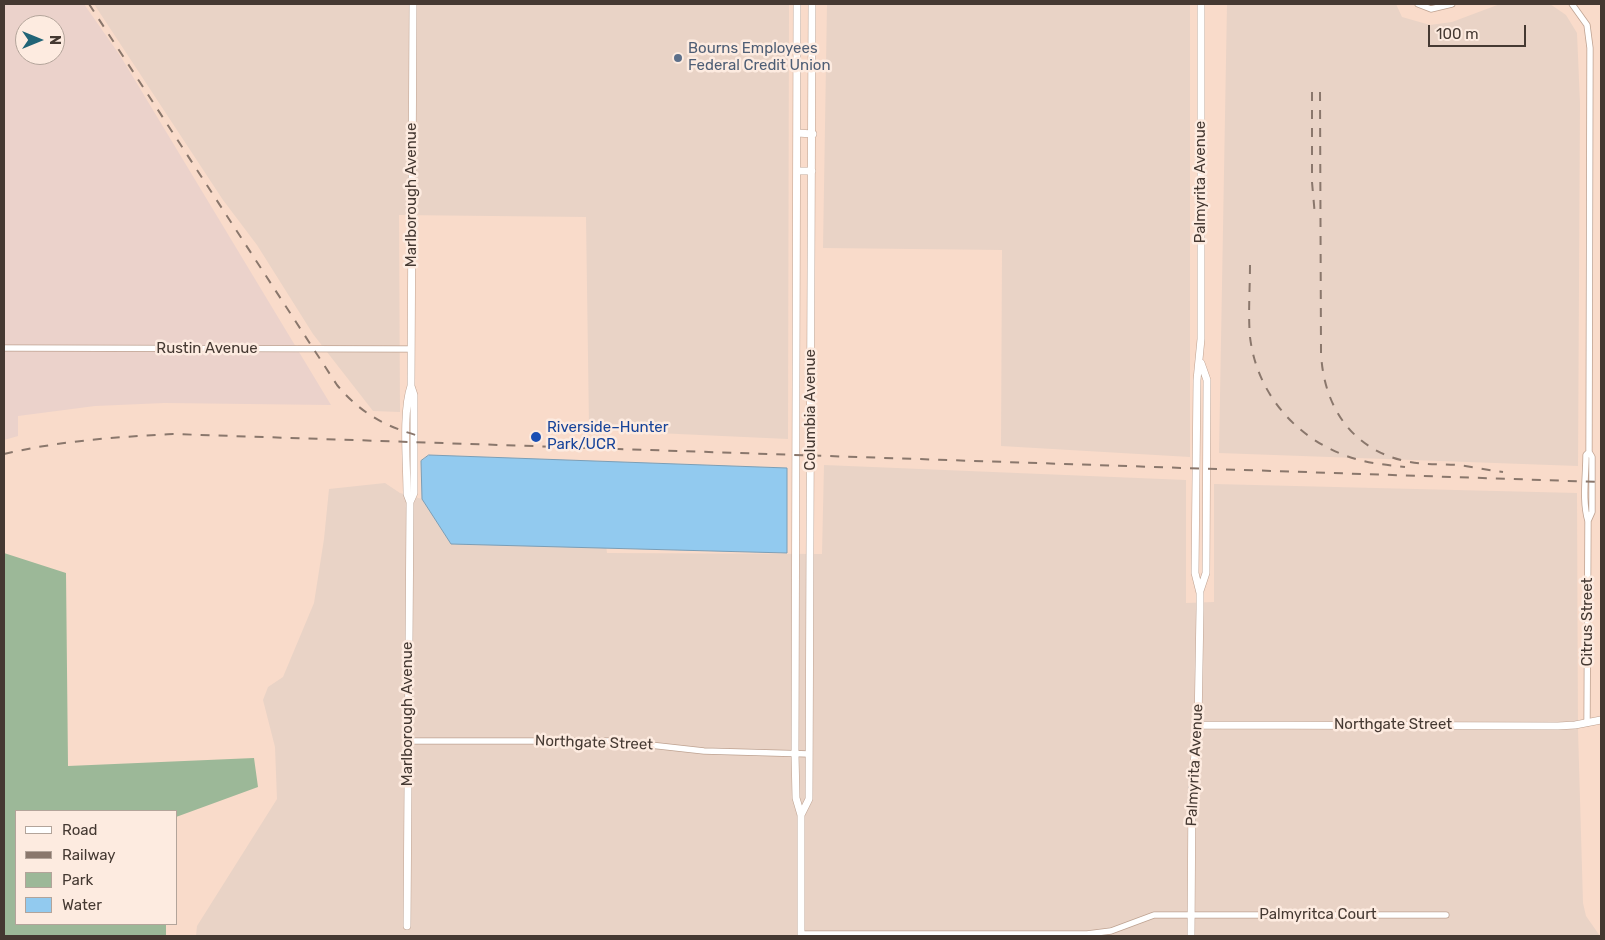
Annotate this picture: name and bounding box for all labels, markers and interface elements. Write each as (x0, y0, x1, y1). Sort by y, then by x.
north arrow (15, 15, 65, 65)
scale bar (1430, 15, 1528, 47)
text: 100 m (1436, 25, 1478, 43)
text: N (46, 35, 63, 45)
place label: Bourns Employees Federal Credit Union (688, 40, 830, 75)
marker: Bourns Employees Federal Credit Union (672, 52, 684, 64)
street label: Palmyrita Avenue (1192, 121, 1210, 243)
street label: Marlborough Avenue (403, 123, 421, 267)
street label: Rustin Avenue (156, 340, 258, 358)
street label: Columbia Avenue (802, 349, 820, 471)
place label: Riverside–Hunter Park/UCR (547, 419, 668, 454)
marker: Riverside–Hunter Park/UCR (529, 430, 543, 444)
street label: Citrus Street (1579, 578, 1597, 666)
street label: Marlborough Avenue (399, 642, 417, 786)
street label: Palmyrita Avenue (1183, 703, 1207, 827)
street label: Northgate Street (1334, 716, 1452, 734)
street label: Northgate Street (535, 732, 653, 754)
legend (15, 810, 178, 925)
text: Road (62, 821, 98, 839)
text: Railway (62, 846, 116, 864)
text: Park (62, 871, 93, 889)
text: Water (62, 896, 102, 914)
street label: Palmyritca Court (1259, 906, 1377, 924)

